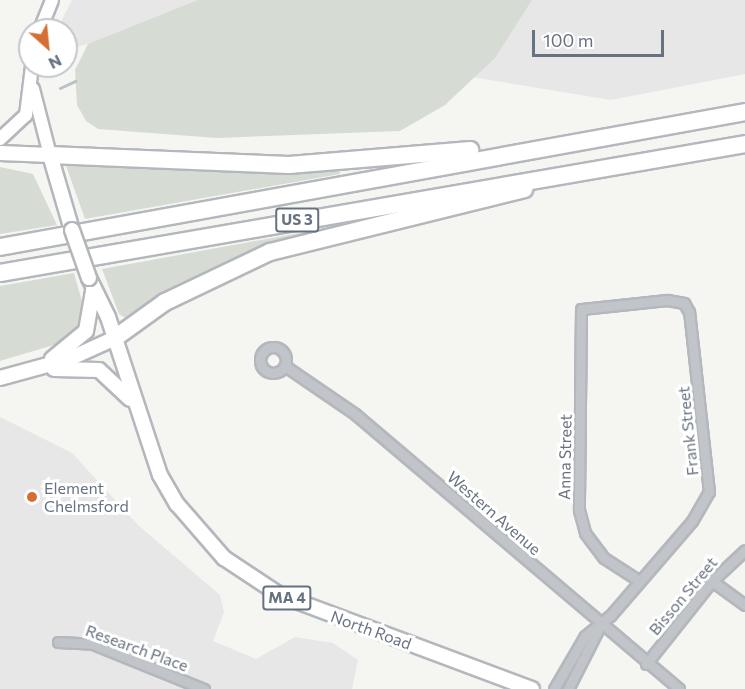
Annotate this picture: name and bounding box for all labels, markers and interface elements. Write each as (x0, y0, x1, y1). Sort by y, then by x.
north arrow (18, 18, 78, 78)
scale bar (535, 18, 667, 56)
text: 100 m (543, 29, 593, 51)
text: N (46, 52, 65, 74)
road number: US 3 (274, 208, 320, 232)
street label: Frank Street (674, 385, 702, 477)
street label: Anna Street (555, 414, 575, 500)
street label: Western Avenue (443, 467, 545, 559)
place label: Element Chelmsford (44, 478, 129, 516)
marker: Element Chelmsford (25, 490, 39, 504)
street label: Bisson Street (645, 553, 721, 639)
road number: MA 4 (262, 586, 312, 610)
street label: North Road (328, 607, 414, 653)
street label: Research Place (83, 621, 191, 675)

